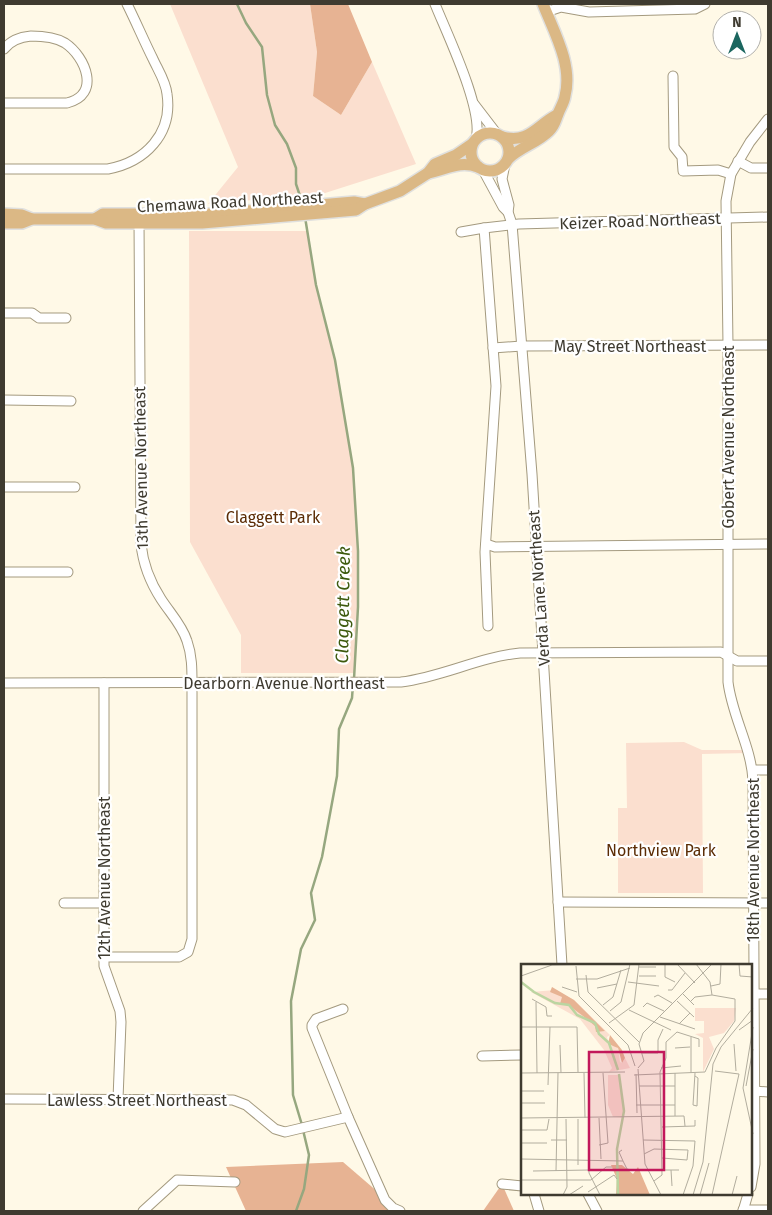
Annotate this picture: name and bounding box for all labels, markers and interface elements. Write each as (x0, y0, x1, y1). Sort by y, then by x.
north arrow (712, 10, 762, 60)
text: N (732, 14, 742, 31)
street label: Chemawa Road Northeast (136, 188, 324, 216)
street label: Keizer Road Northeast (559, 209, 721, 233)
street label: May Street Northeast (554, 337, 707, 356)
street label: Gobert Avenue Northeast (719, 345, 738, 529)
street label: 13th Avenue Northeast (130, 386, 152, 550)
park label: Claggett Park (226, 508, 321, 527)
street label: Verda Lane Northeast (524, 509, 554, 667)
water label: Claggett Creek (331, 546, 355, 664)
street label: Dearborn Avenue Northeast (183, 674, 385, 693)
street label: 18th Avenue Northeast (744, 778, 763, 942)
street label: 12th Avenue Northeast (95, 796, 114, 960)
park label: Northview Park (606, 841, 717, 860)
inset map (521, 964, 752, 1195)
street label: Lawless Street Northeast (47, 1091, 227, 1110)

